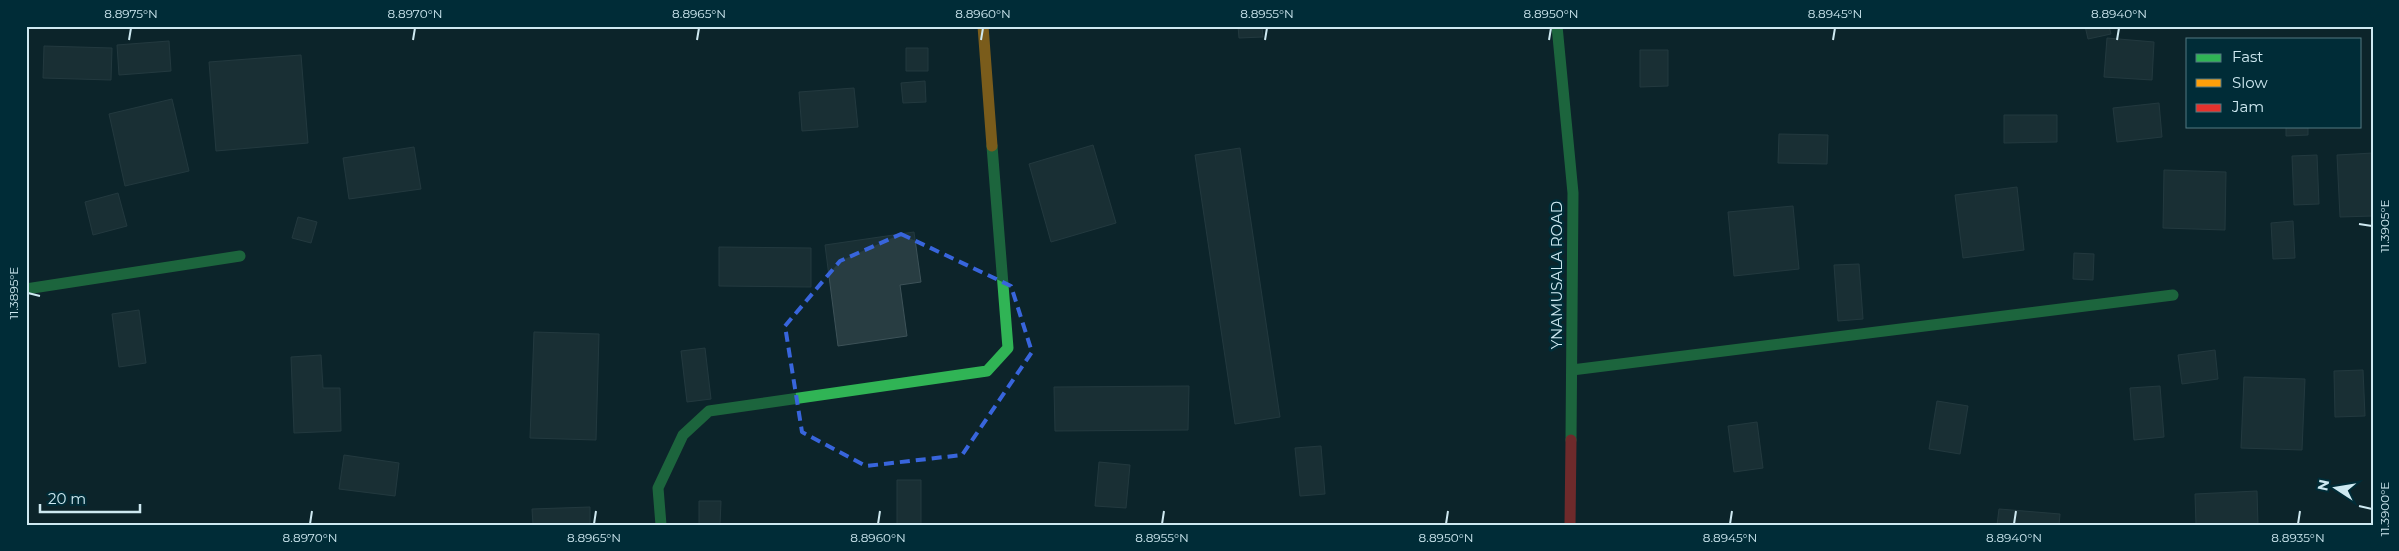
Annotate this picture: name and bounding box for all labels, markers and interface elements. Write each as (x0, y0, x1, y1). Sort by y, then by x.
text: 8.8975°N (104, 6, 158, 21)
text: 8.8970°N (388, 6, 442, 21)
text: 8.8965°N (672, 6, 726, 21)
text: 8.8960°N (955, 6, 1011, 21)
text: 8.8955°N (1240, 6, 1294, 21)
text: 8.8950°N (1524, 6, 1578, 21)
text: 8.8945°N (1808, 6, 1862, 21)
text: 8.8940°N (2091, 6, 2147, 21)
legend (2186, 38, 2362, 128)
text: Fast (2232, 47, 2263, 66)
text: Slow (2232, 73, 2268, 92)
text: Jam (2231, 97, 2264, 116)
text: 11.3905°E (2377, 199, 2392, 253)
street label: YNAMUSALA ROAD (1547, 201, 1566, 349)
text: 11.3895°E (6, 267, 21, 319)
north arrow (2312, 464, 2362, 514)
text: N (2313, 478, 2333, 493)
scale bar (40, 481, 140, 513)
text: 11.3900°E (2377, 482, 2392, 536)
text: 20 m (48, 489, 86, 508)
text: 8.8970°N (283, 530, 337, 545)
text: 8.8965°N (567, 530, 621, 545)
text: 8.8960°N (850, 530, 906, 545)
text: 8.8955°N (1135, 530, 1189, 545)
text: 8.8950°N (1419, 530, 1473, 545)
text: 8.8945°N (1703, 530, 1757, 545)
text: 8.8940°N (1986, 530, 2042, 545)
text: 8.8935°N (2271, 530, 2325, 545)

